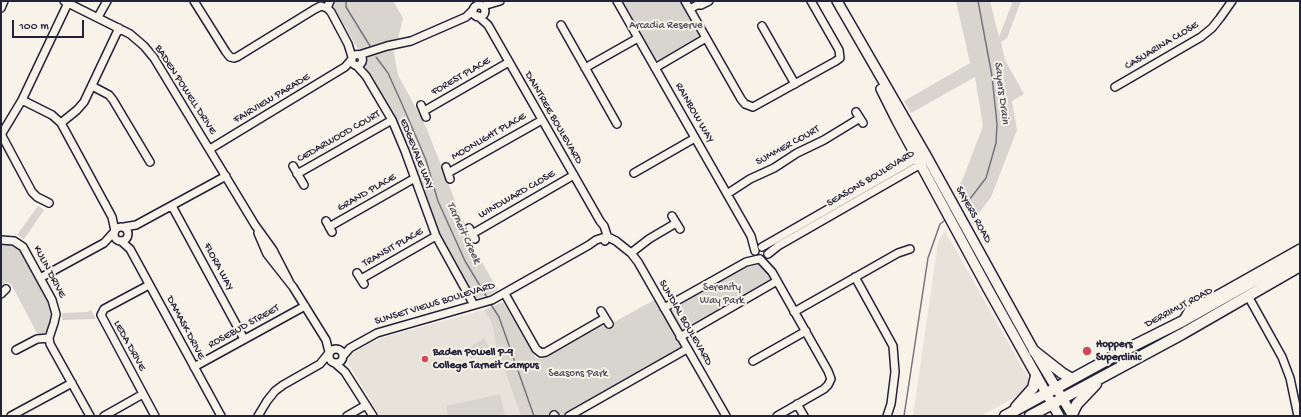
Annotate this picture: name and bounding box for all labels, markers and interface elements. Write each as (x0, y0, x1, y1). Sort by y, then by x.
scale bar (14, 12, 86, 38)
park label: Arcadia Reserve (629, 19, 703, 33)
street label: CASUARINA CLOSE (1123, 19, 1201, 73)
text: 100 m (19, 20, 49, 34)
street label: BADEN POWELL DRIVE (151, 43, 219, 137)
street label: FOREST PLACE (429, 55, 493, 99)
water label: Sayers Drain (990, 61, 1012, 125)
street label: DAINTREE BOULEVARD (521, 69, 585, 167)
street label: FAIRVIEW PARADE (231, 71, 313, 127)
street label: RAINBOW WAY (671, 81, 717, 145)
street label: CEDARWOOD COURT (295, 108, 383, 166)
street label: MOONLIGHT PLACE (449, 110, 529, 164)
street label: EDGEVALE WAY (396, 117, 436, 191)
street label: SUMMER COURT (754, 123, 822, 169)
street label: SEASONS BOULEVARD (825, 148, 917, 210)
street label: WINDWARD CLOSE (476, 168, 558, 222)
street label: GRAND PLACE (335, 171, 399, 215)
street label: SAYERS ROAD (952, 184, 994, 246)
water label: Tarneit Creek (442, 200, 484, 266)
street label: TRANSIT PLACE (360, 225, 426, 271)
street label: FLORA WAY (200, 241, 236, 293)
street label: KULIN DRIVE (30, 244, 68, 300)
street label: SUNDIAL BOULEVARD (655, 278, 715, 368)
street label: SUNSET VIEWS BOULEVARD (373, 279, 497, 329)
park label: Serenity Way Park (700, 281, 744, 307)
street label: DERRIMUT ROAD (1143, 285, 1215, 331)
street label: DAMASK DRIVE (163, 294, 207, 362)
street label: ROSEBUD STREET (206, 302, 282, 352)
street label: LEDA DRIVE (110, 318, 148, 374)
place label: Hoppers Superclinic (1096, 338, 1141, 364)
marker: Hoppers Superclinic (1081, 345, 1093, 357)
place label: Baden Powell P-9 College Tarneit Campus (433, 346, 539, 372)
marker: Baden Powell P-9 College Tarneit Campus (420, 354, 430, 364)
park label: Seasons Park (548, 367, 608, 381)

